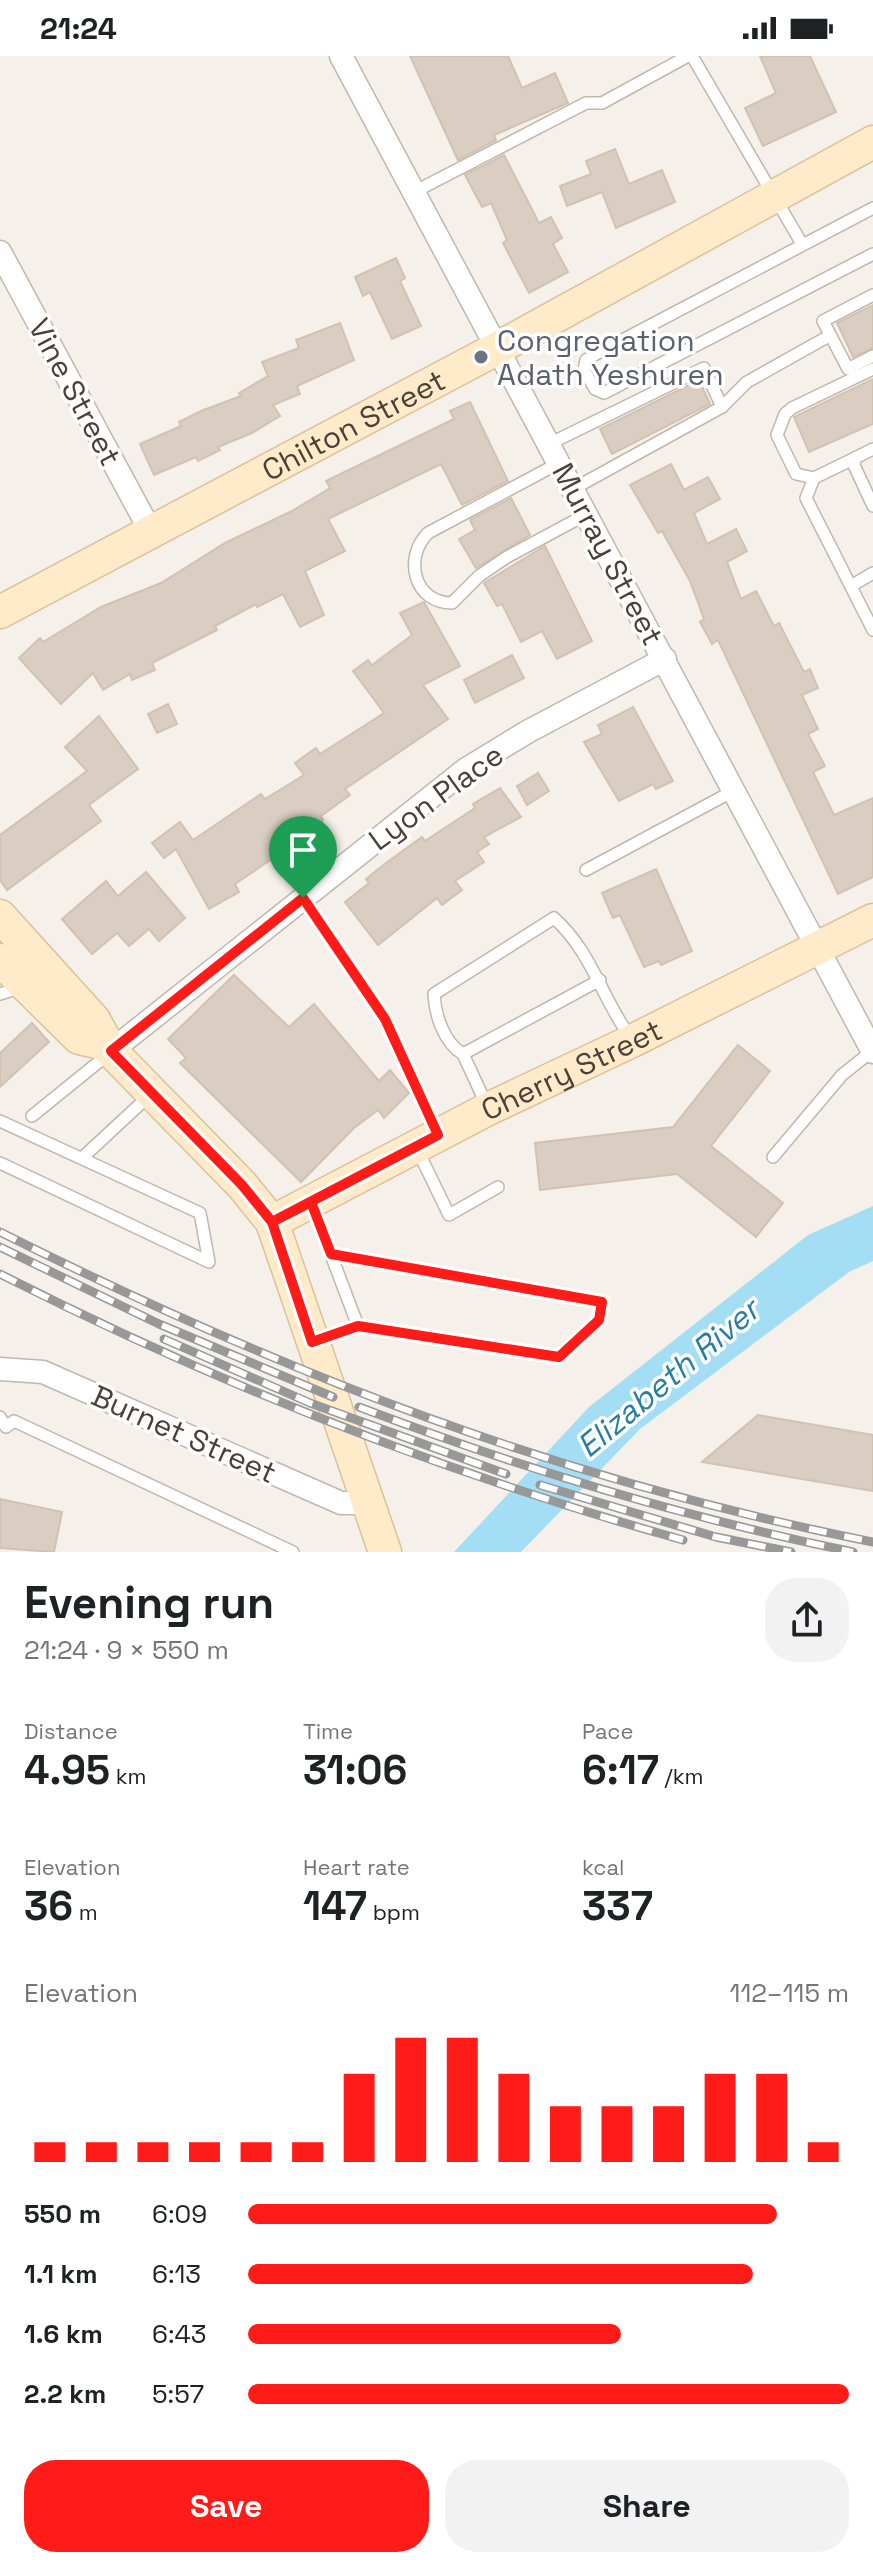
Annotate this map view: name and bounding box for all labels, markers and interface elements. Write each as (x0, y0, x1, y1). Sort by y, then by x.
text: 21:24 (40, 9, 117, 48)
street label: Vine Street (20, 312, 130, 472)
place label: Congregation Adath Yeshuren (497, 321, 724, 394)
marker: Congregation Adath Yeshuren (472, 348, 490, 366)
street label: Chilton Street (255, 360, 452, 489)
street label: Murray Street (544, 456, 672, 652)
street label: Lyon Place (361, 735, 511, 859)
pin (269, 816, 337, 898)
icon: arrive (281, 828, 325, 872)
street label: Cherry Street (475, 1010, 668, 1129)
water label: Elizabeth River (569, 1288, 770, 1466)
street label: Burnet Street (86, 1376, 282, 1492)
text: Evening run (24, 1575, 274, 1631)
button: share (765, 1578, 849, 1662)
text: 21:24 · 9 × 550 m (24, 1633, 229, 1667)
text: Distance (24, 1717, 118, 1745)
text: Time (303, 1717, 353, 1745)
text: Pace (582, 1717, 634, 1745)
text: 4.95 (24, 1745, 110, 1796)
text: 31:06 (303, 1745, 407, 1796)
text: 6:17 (582, 1745, 659, 1796)
text: km (110, 1762, 146, 1790)
text: /km (659, 1762, 703, 1790)
text: Elevation (24, 1853, 120, 1881)
text: Heart rate (303, 1853, 410, 1881)
text: kcal (582, 1853, 624, 1881)
text: 36 (24, 1881, 73, 1932)
text: 147 (303, 1881, 367, 1932)
text: 337 (582, 1881, 653, 1932)
text: m (73, 1898, 98, 1926)
text: bpm (367, 1898, 420, 1926)
text: Elevation (24, 1976, 138, 2010)
text: 112–115 m (730, 1976, 849, 2010)
text: 550 m (24, 2197, 101, 2231)
text: 6:09 (152, 2197, 207, 2231)
text: 1.1 km (24, 2257, 97, 2291)
text: 6:13 (152, 2257, 201, 2291)
text: 1.6 km (24, 2317, 103, 2351)
text: 6:43 (152, 2317, 206, 2351)
text: 2.2 km (24, 2377, 106, 2411)
text: 5:57 (152, 2377, 204, 2411)
button: Save (24, 2460, 429, 2552)
button: Share (445, 2460, 849, 2552)

